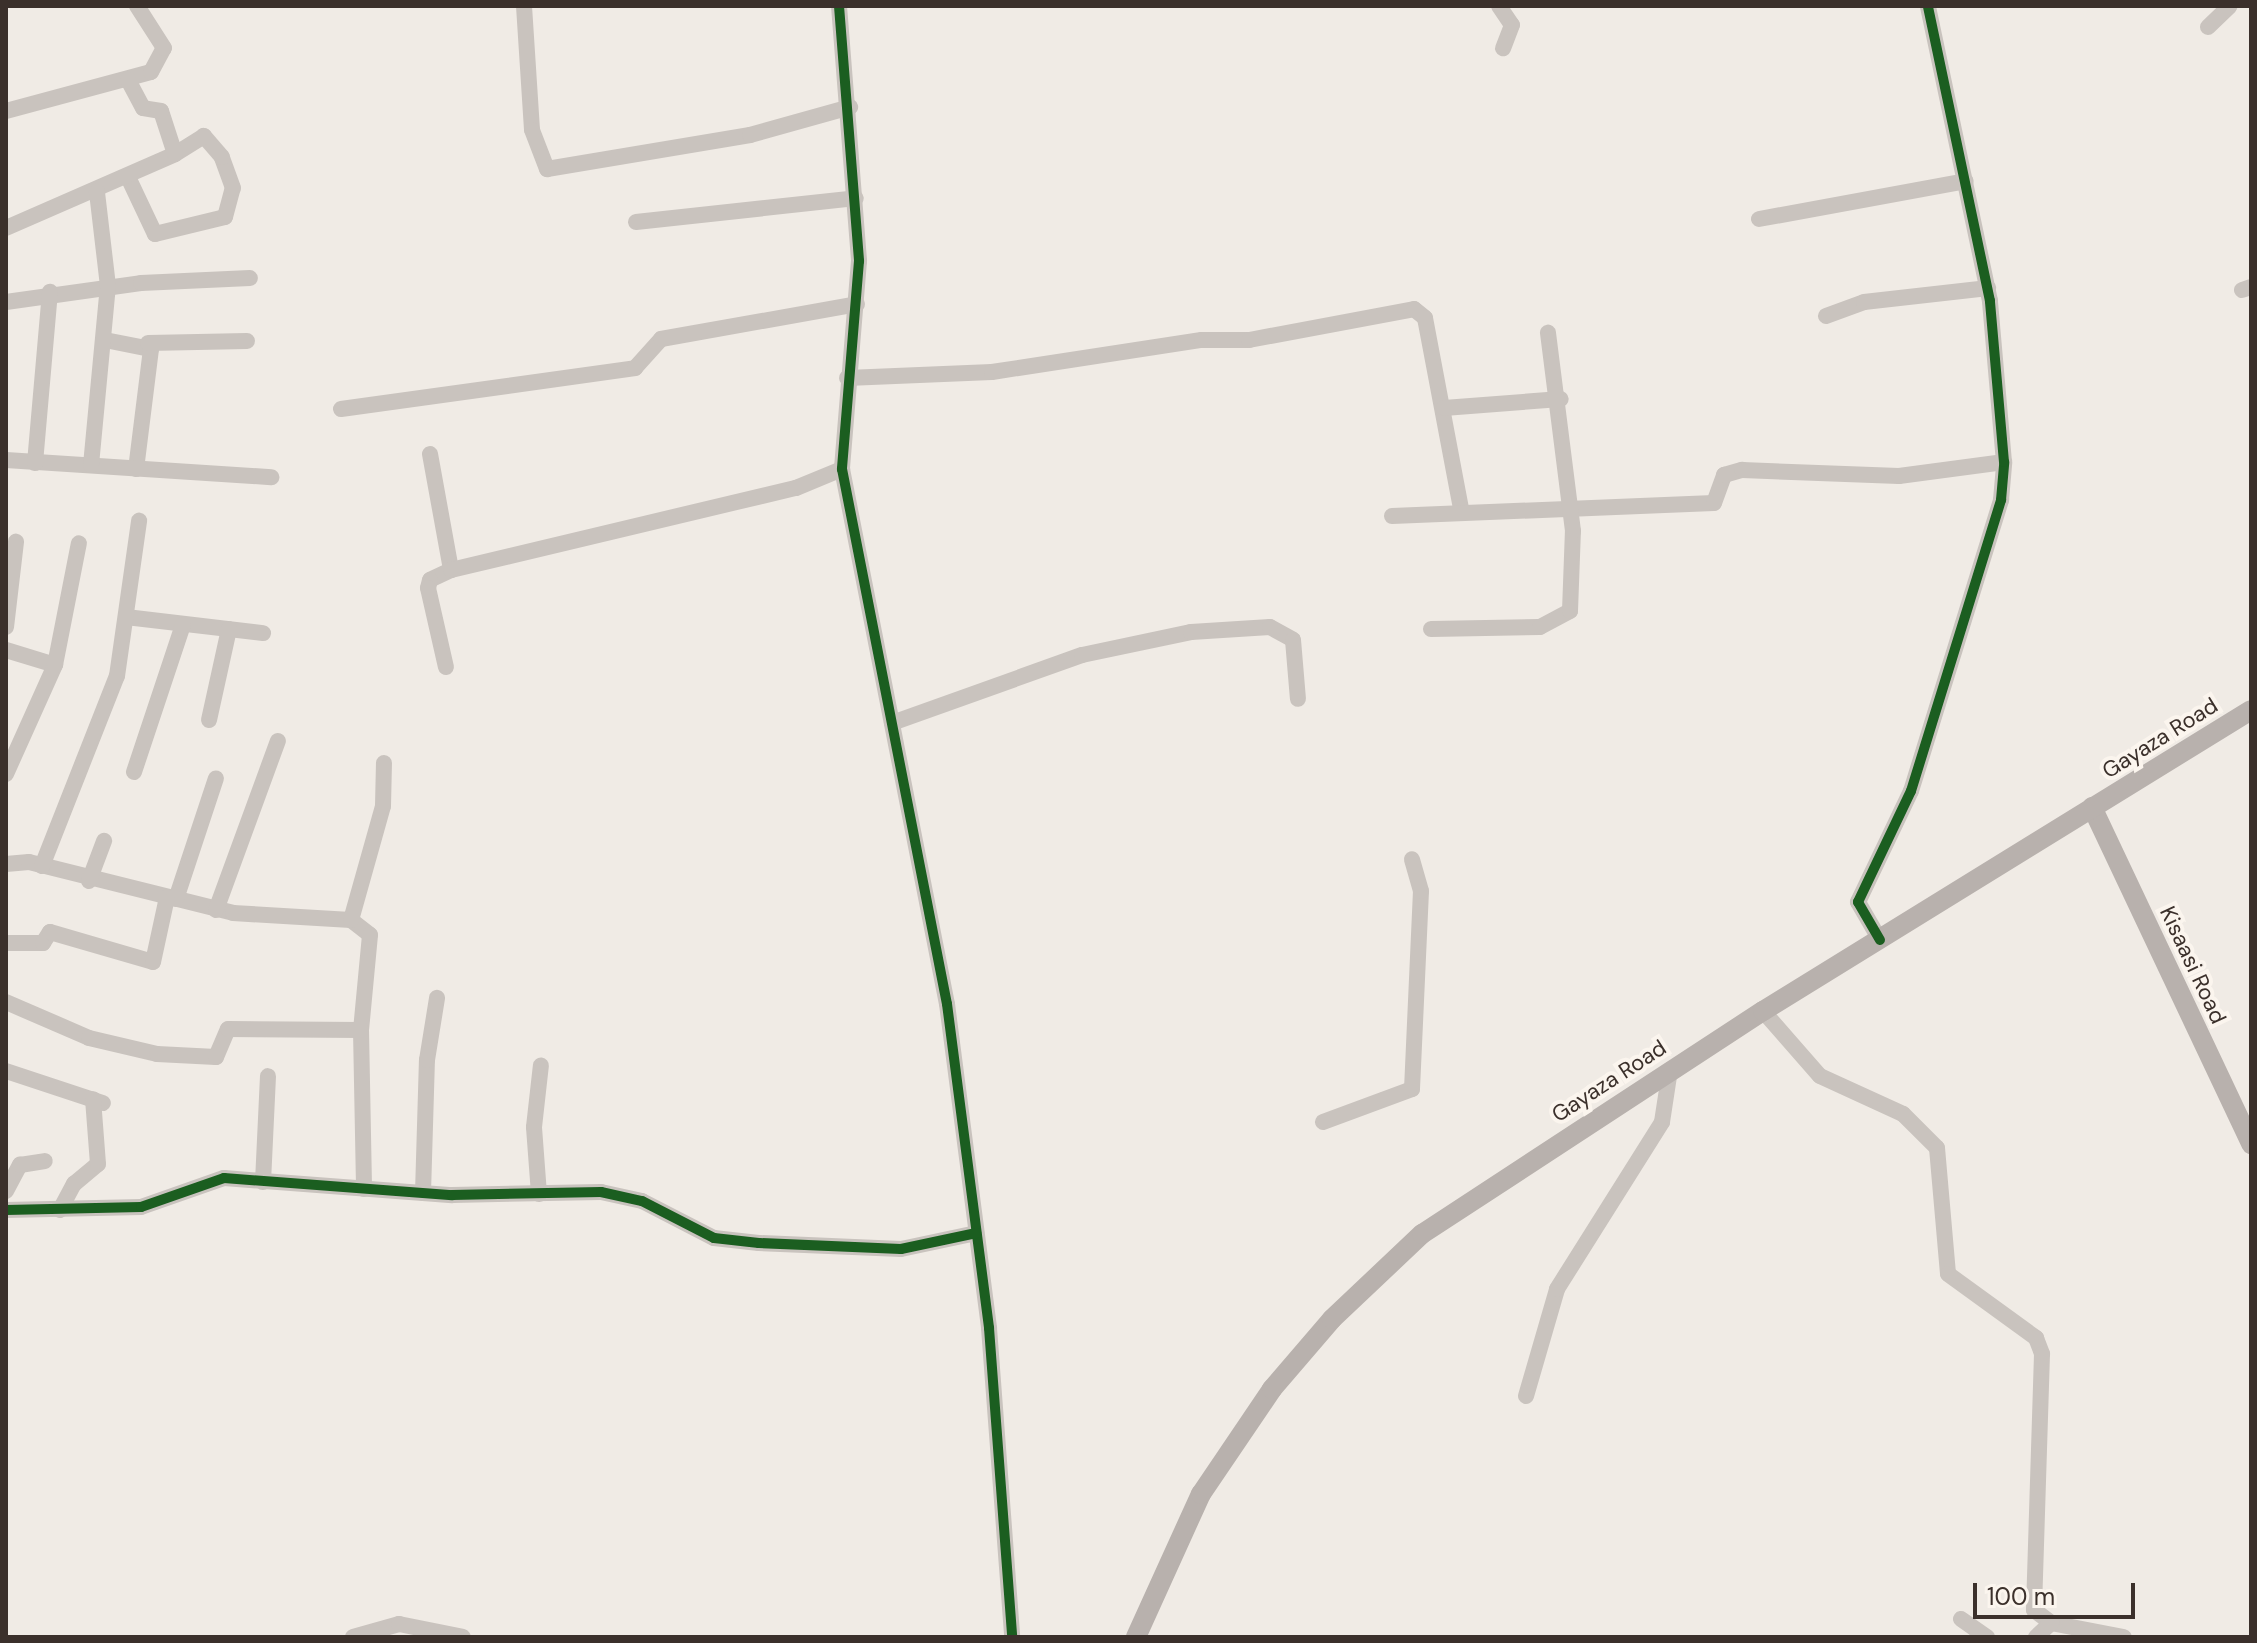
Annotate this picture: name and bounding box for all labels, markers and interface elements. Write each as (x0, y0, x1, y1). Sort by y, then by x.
street label: Gayaza Road (2097, 692, 2223, 784)
street label: Kisaasi Road (2154, 902, 2232, 1028)
street label: Gayaza Road (1547, 1034, 1671, 1128)
scale bar (1977, 1567, 2139, 1617)
text: 100 m (1987, 1581, 2055, 1612)

